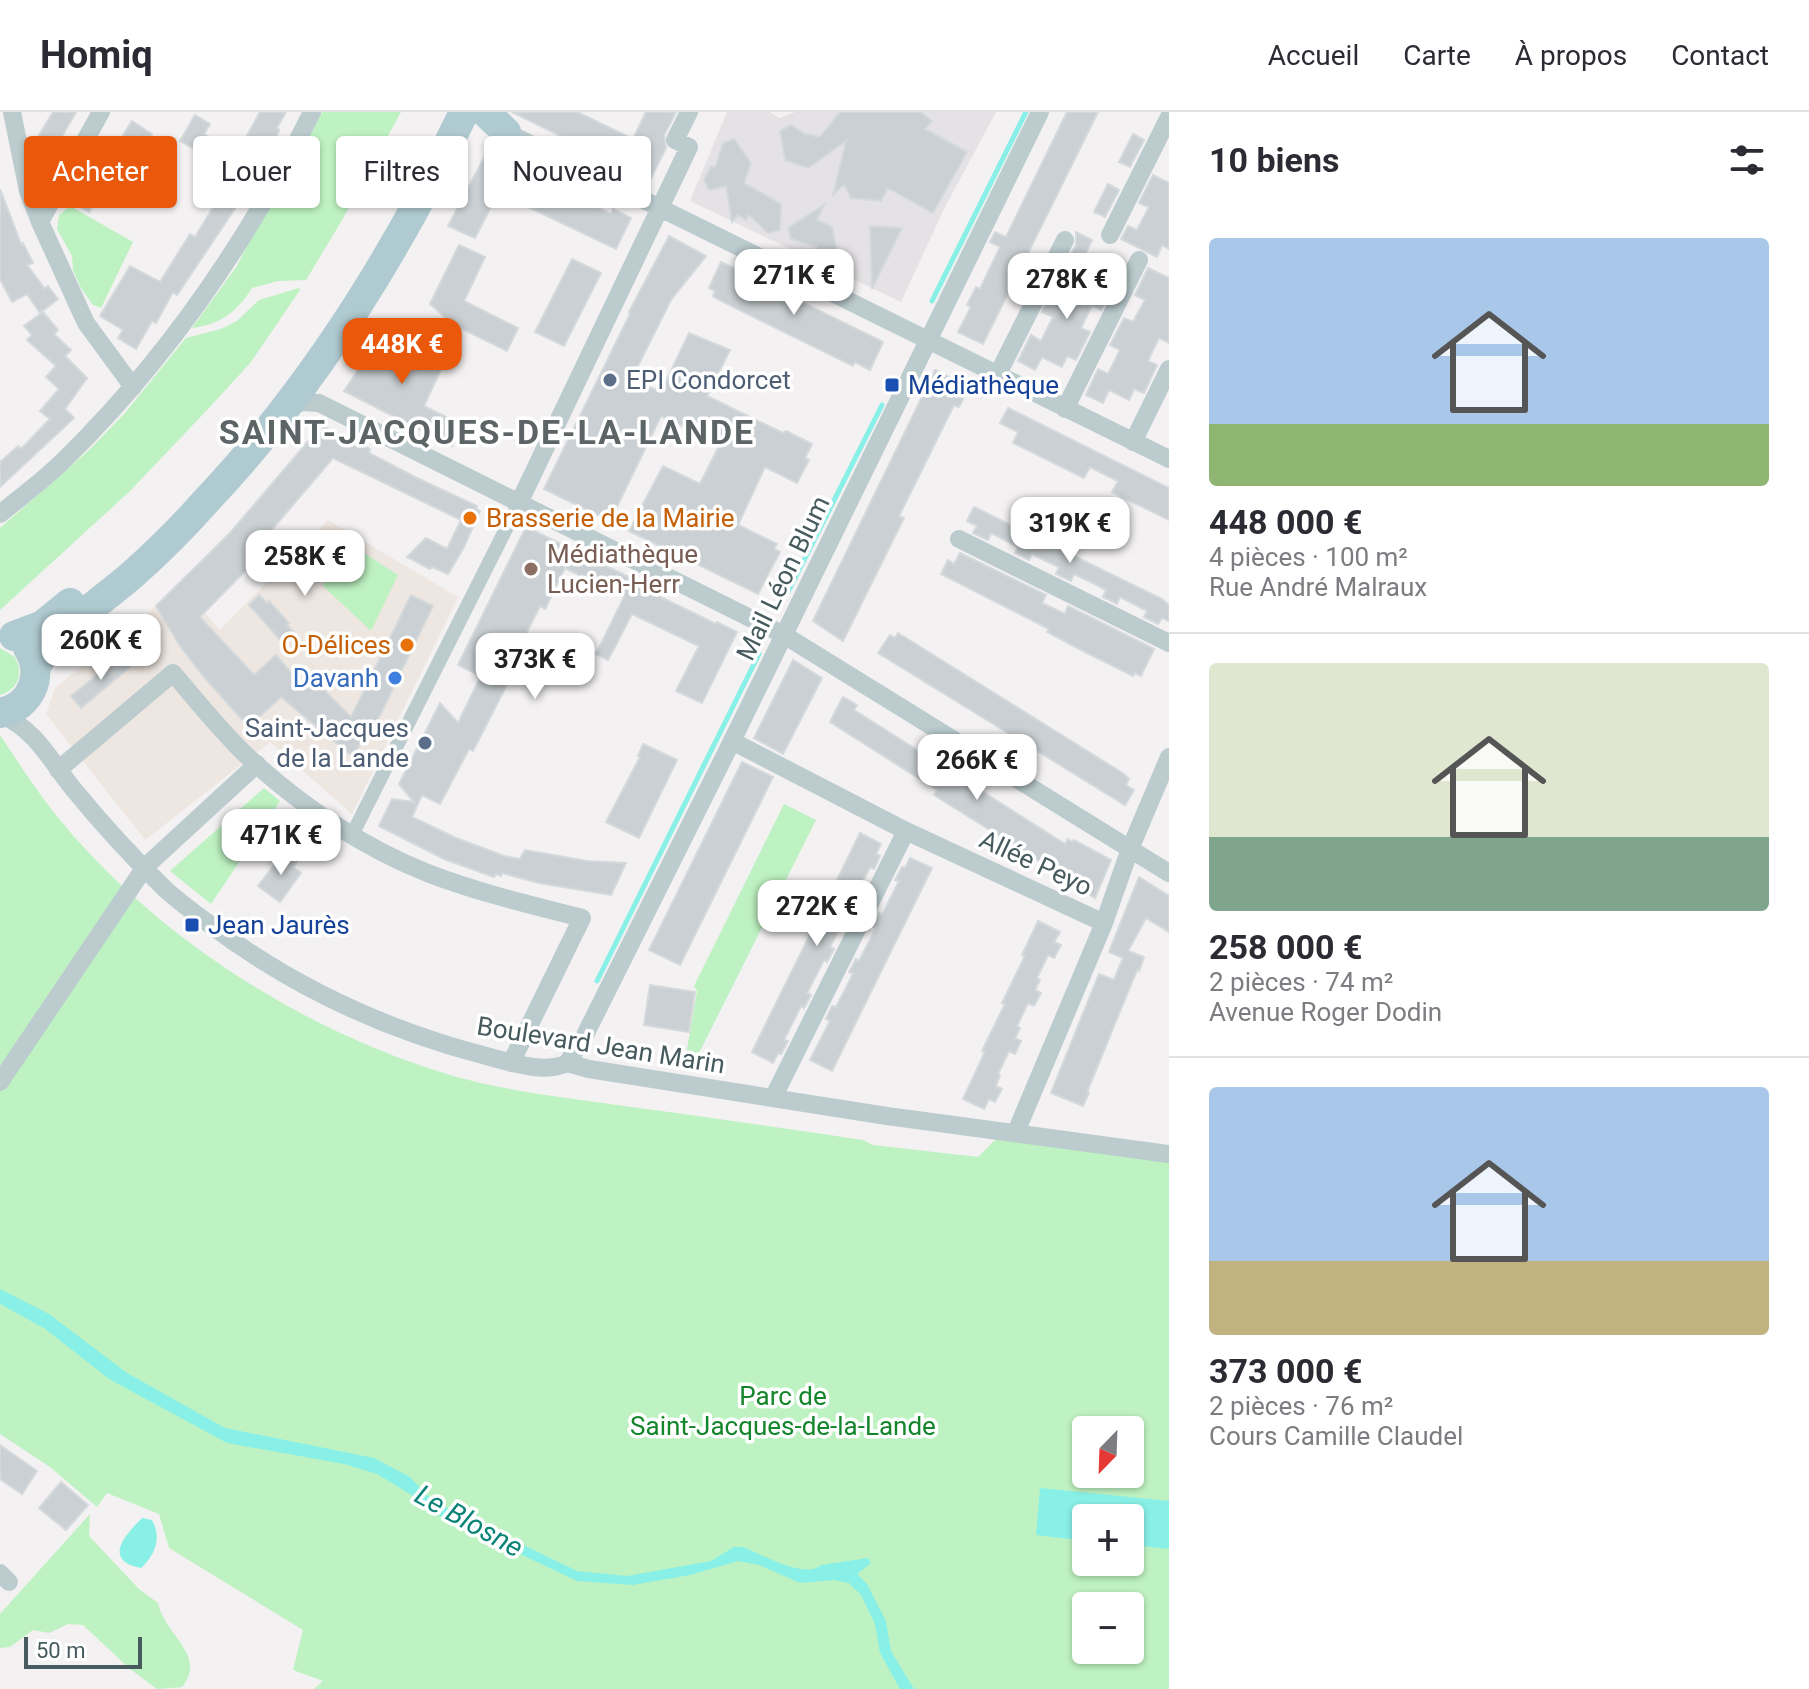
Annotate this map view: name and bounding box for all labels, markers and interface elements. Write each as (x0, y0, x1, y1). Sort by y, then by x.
text: Homiq (40, 33, 153, 77)
text: Accueil (1268, 39, 1359, 72)
text: Carte (1403, 39, 1471, 72)
text: À propos (1515, 39, 1627, 72)
text: Contact (1671, 39, 1769, 72)
chip: Acheter (24, 136, 177, 208)
chip: Louer (193, 136, 320, 208)
chip: Filtres (336, 136, 468, 208)
chip: Nouveau (484, 136, 651, 208)
icon: filters (1725, 138, 1769, 182)
text: 10 biens (1209, 140, 1339, 180)
pin: 271K € (729, 249, 859, 317)
pin: 278K € (1002, 253, 1132, 321)
text: 271K € (753, 260, 835, 290)
text: 278K € (1026, 264, 1108, 294)
icon: home (1417, 290, 1561, 434)
pin: 448K € (337, 318, 467, 386)
text: 448K € (361, 329, 443, 359)
place label: EPI Condorcet (626, 365, 791, 395)
place label: Médiathèque (908, 370, 1059, 400)
marker: EPI Condorcet (601, 371, 619, 389)
marker: Médiathèque (883, 376, 901, 394)
district label: SAINT-JACQUES-DE-LA-LANDE (219, 412, 755, 452)
street label: Mail Léon Blum (730, 491, 836, 665)
pin: 319K € (1005, 497, 1135, 565)
text: 448 000 € (1209, 502, 1362, 542)
place label: Brasserie de la Mairie (486, 503, 735, 533)
text: 319K € (1029, 508, 1111, 538)
marker: Brasserie de la Mairie (461, 509, 479, 527)
pin: 258K € (240, 530, 370, 598)
place label: Médiathèque Lucien-Herr (547, 539, 698, 599)
text: 258K € (264, 541, 346, 571)
text: 4 pièces · 100 m² (1209, 542, 1408, 572)
marker: Médiathèque Lucien-Herr (522, 560, 540, 578)
text: Rue André Malraux (1209, 572, 1427, 602)
pin: 260K € (36, 614, 166, 682)
text: 260K € (60, 625, 142, 655)
place label: O-Délices (282, 630, 391, 660)
pin: 373K € (470, 633, 600, 701)
marker: O-Délices (398, 636, 416, 654)
text: 373K € (494, 644, 576, 674)
place label: Davanh (293, 663, 379, 693)
marker: Davanh (386, 669, 404, 687)
place label: Saint-Jacques de la Lande (245, 713, 409, 773)
icon: home (1417, 715, 1561, 859)
marker: Saint-Jacques de la Lande (416, 734, 434, 752)
pin: 266K € (912, 734, 1042, 802)
text: 266K € (936, 745, 1018, 775)
pin: 471K € (216, 809, 346, 877)
text: 471K € (240, 820, 322, 850)
street label: Allée Peyo (975, 824, 1097, 902)
pin: 272K € (752, 880, 882, 948)
text: 272K € (776, 891, 858, 921)
place label: Jean Jaurès (208, 910, 350, 940)
marker: Jean Jaurès (183, 916, 201, 934)
text: 258 000 € (1209, 927, 1362, 967)
text: 2 pièces · 74 m² (1209, 967, 1393, 997)
text: Avenue Roger Dodin (1209, 997, 1442, 1027)
street label: Boulevard Jean Marin (475, 1011, 727, 1079)
icon: home (1417, 1139, 1561, 1283)
text: 373 000 € (1209, 1351, 1362, 1391)
park label: Parc de Saint-Jacques-de-la-Lande (630, 1381, 936, 1441)
text: 2 pièces · 76 m² (1209, 1391, 1393, 1421)
north arrow (1072, 1416, 1144, 1488)
map controls (1072, 1416, 1144, 1664)
text: Cours Camille Claudel (1209, 1421, 1463, 1451)
water label: Le Blosne (409, 1478, 529, 1564)
button: + (1072, 1504, 1144, 1576)
button: − (1072, 1592, 1144, 1664)
scale bar (24, 1633, 142, 1669)
text: 50 m (36, 1638, 85, 1663)

